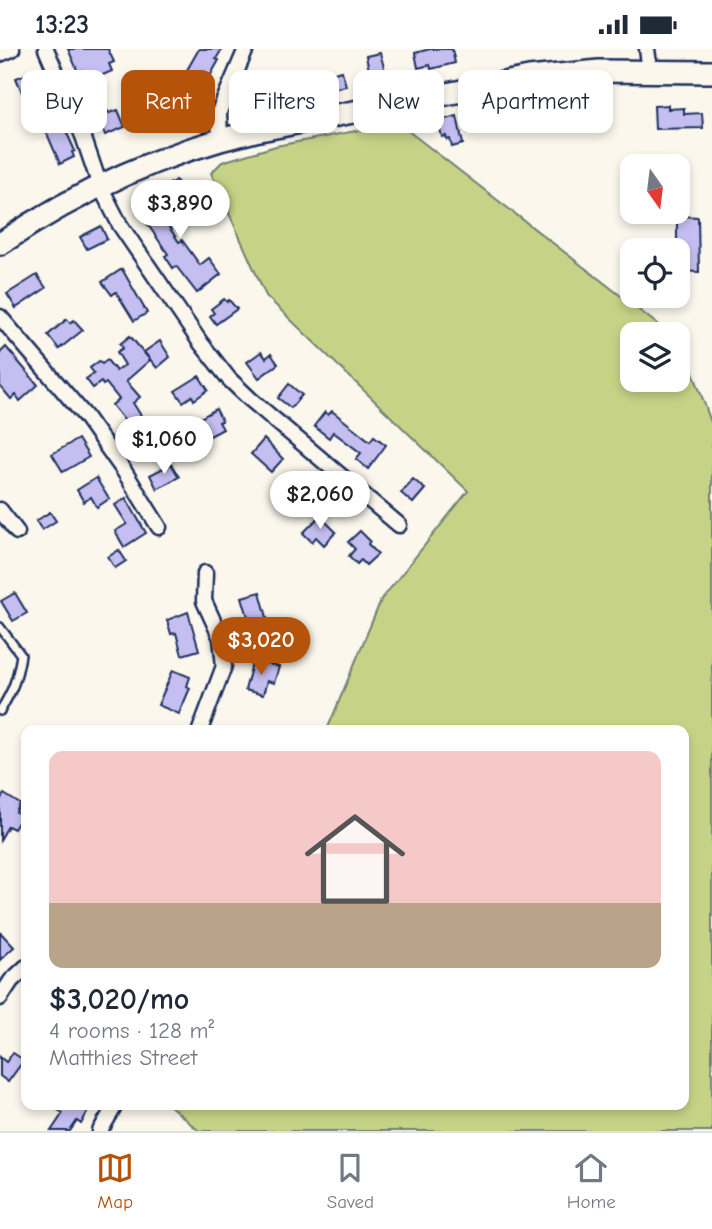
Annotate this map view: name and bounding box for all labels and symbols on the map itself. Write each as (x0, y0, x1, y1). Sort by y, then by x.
north arrow (620, 154, 690, 224)
pin: $3,890 (123, 181, 237, 240)
pin: $1,060 (107, 417, 221, 476)
pin: $2,060 (263, 471, 377, 531)
pin: $3,020 (204, 617, 318, 677)

